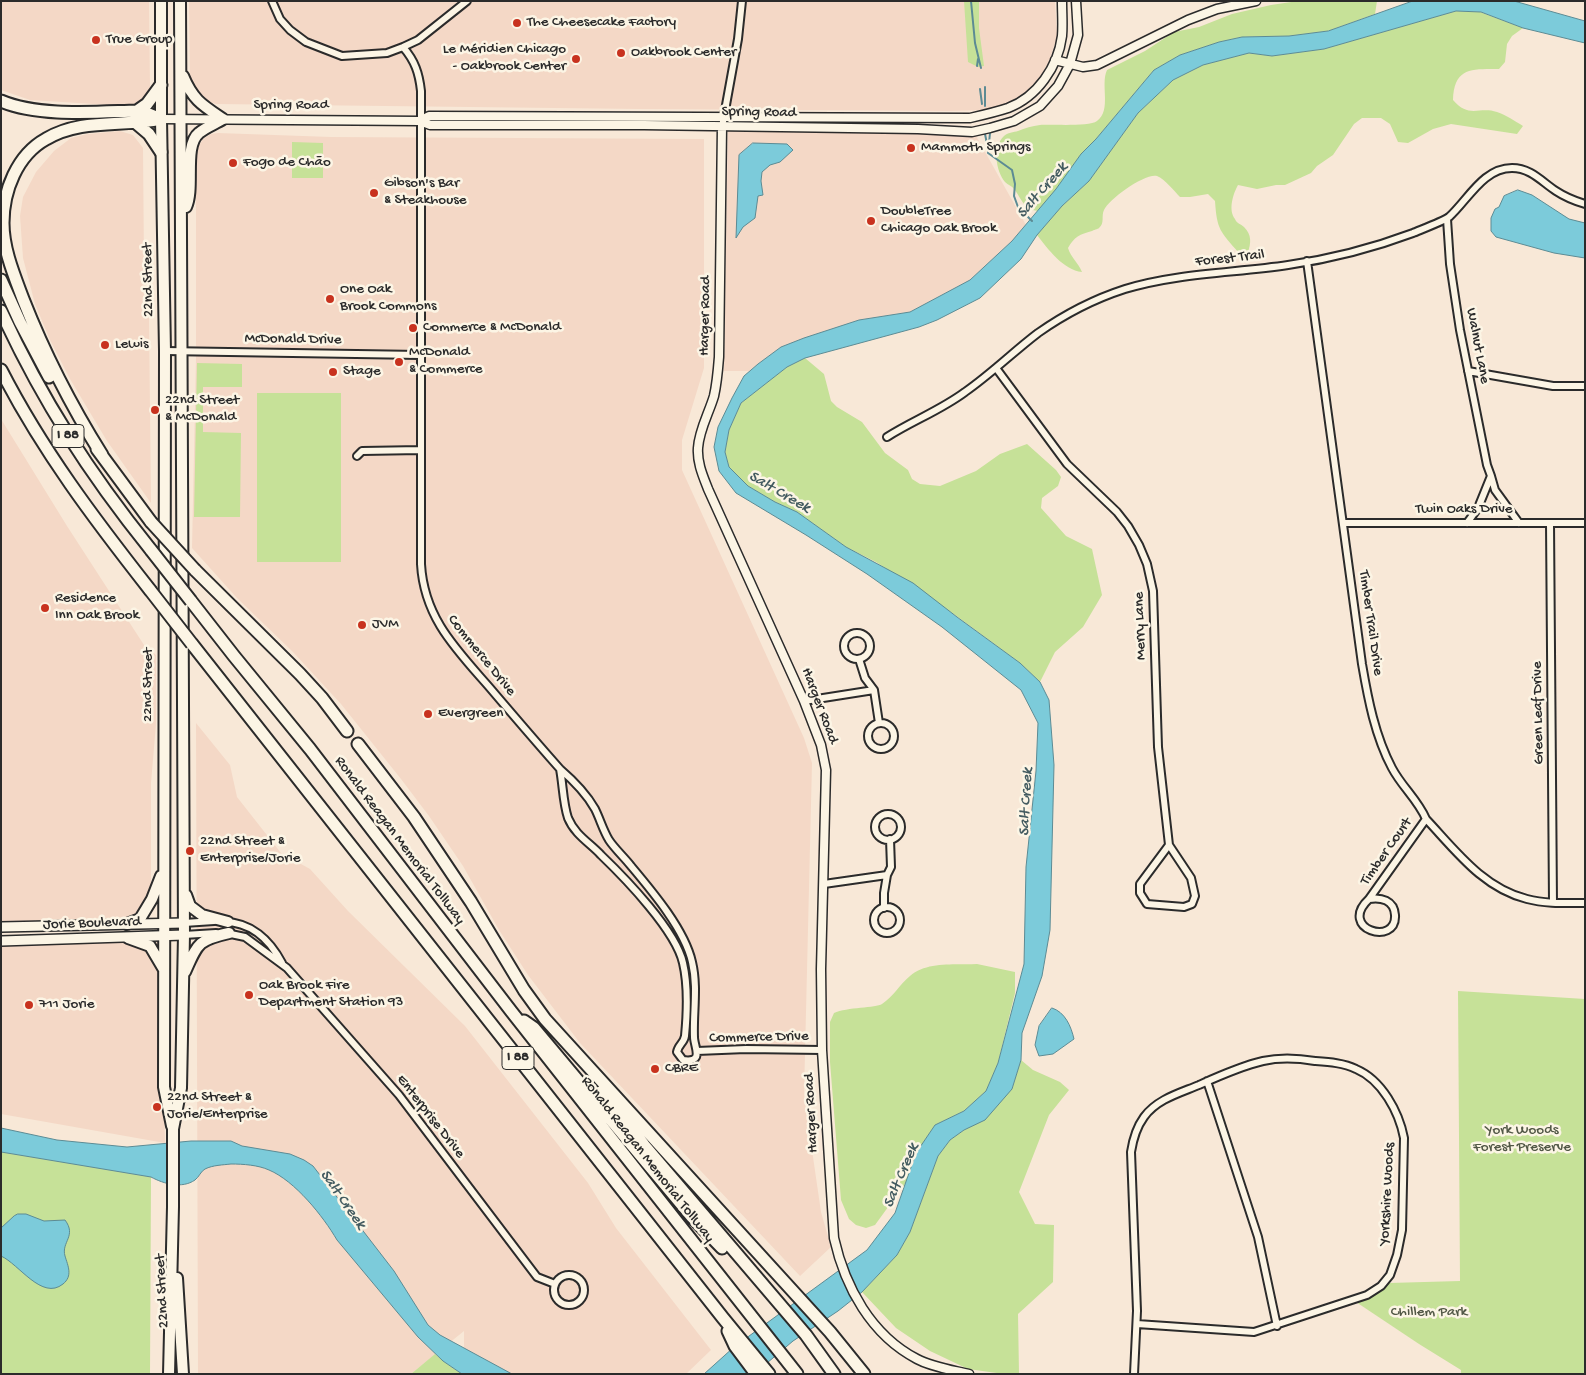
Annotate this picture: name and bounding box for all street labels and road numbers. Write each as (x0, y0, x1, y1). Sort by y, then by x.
street label: Spring Road (254, 97, 328, 115)
street label: Spring Road (721, 103, 797, 123)
street label: 22nd Street (139, 243, 159, 317)
street label: Forest Trail (1194, 246, 1266, 272)
street label: Harger Road (696, 276, 716, 356)
street label: Walnut Lane (1461, 307, 1493, 385)
street label: McDonald Drive (244, 330, 342, 350)
road number: I 88 (52, 424, 84, 448)
street label: Twin Oaks Drive (1415, 501, 1513, 519)
street label: Timber Trail Drive (1354, 569, 1386, 677)
street label: Merry Lane (1131, 592, 1151, 660)
street label: Commerce Drive (443, 612, 519, 700)
street label: 22nd Street (140, 648, 158, 722)
street label: Green Leaf Drive (1529, 661, 1549, 765)
street label: Harger Road (796, 665, 842, 747)
street label: Ronald Reagan Memorial Tollway (330, 753, 468, 929)
street label: Timber Court (1357, 815, 1417, 889)
street label: Jorie Boulevard (43, 913, 141, 935)
street label: Commerce Drive (709, 1028, 809, 1048)
road number: I 88 (502, 1046, 534, 1070)
street label: Enterprise Drive (392, 1072, 468, 1162)
street label: Ronald Reagan Memorial Tollway (576, 1073, 718, 1247)
street label: Harger Road (801, 1073, 823, 1153)
street label: Yorkshire Woods (1376, 1142, 1400, 1246)
street label: 22nd Street (152, 1253, 174, 1329)

